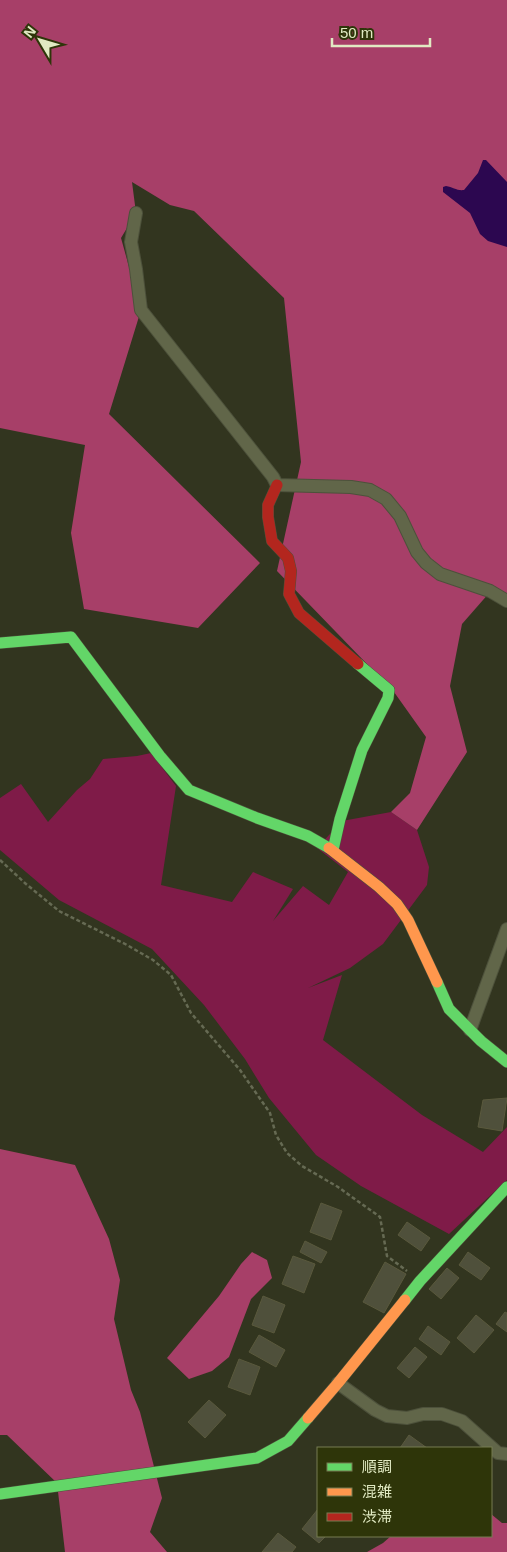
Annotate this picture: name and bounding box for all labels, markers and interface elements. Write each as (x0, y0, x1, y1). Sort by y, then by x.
north arrow (15, 15, 65, 65)
scale bar (332, 15, 430, 47)
text: N (20, 23, 39, 41)
text: 50 m (340, 24, 373, 41)
legend (317, 1447, 492, 1537)
text: 順調 (362, 1458, 392, 1475)
text: 混雑 (362, 1483, 392, 1500)
text: 渋滞 (362, 1508, 392, 1525)

